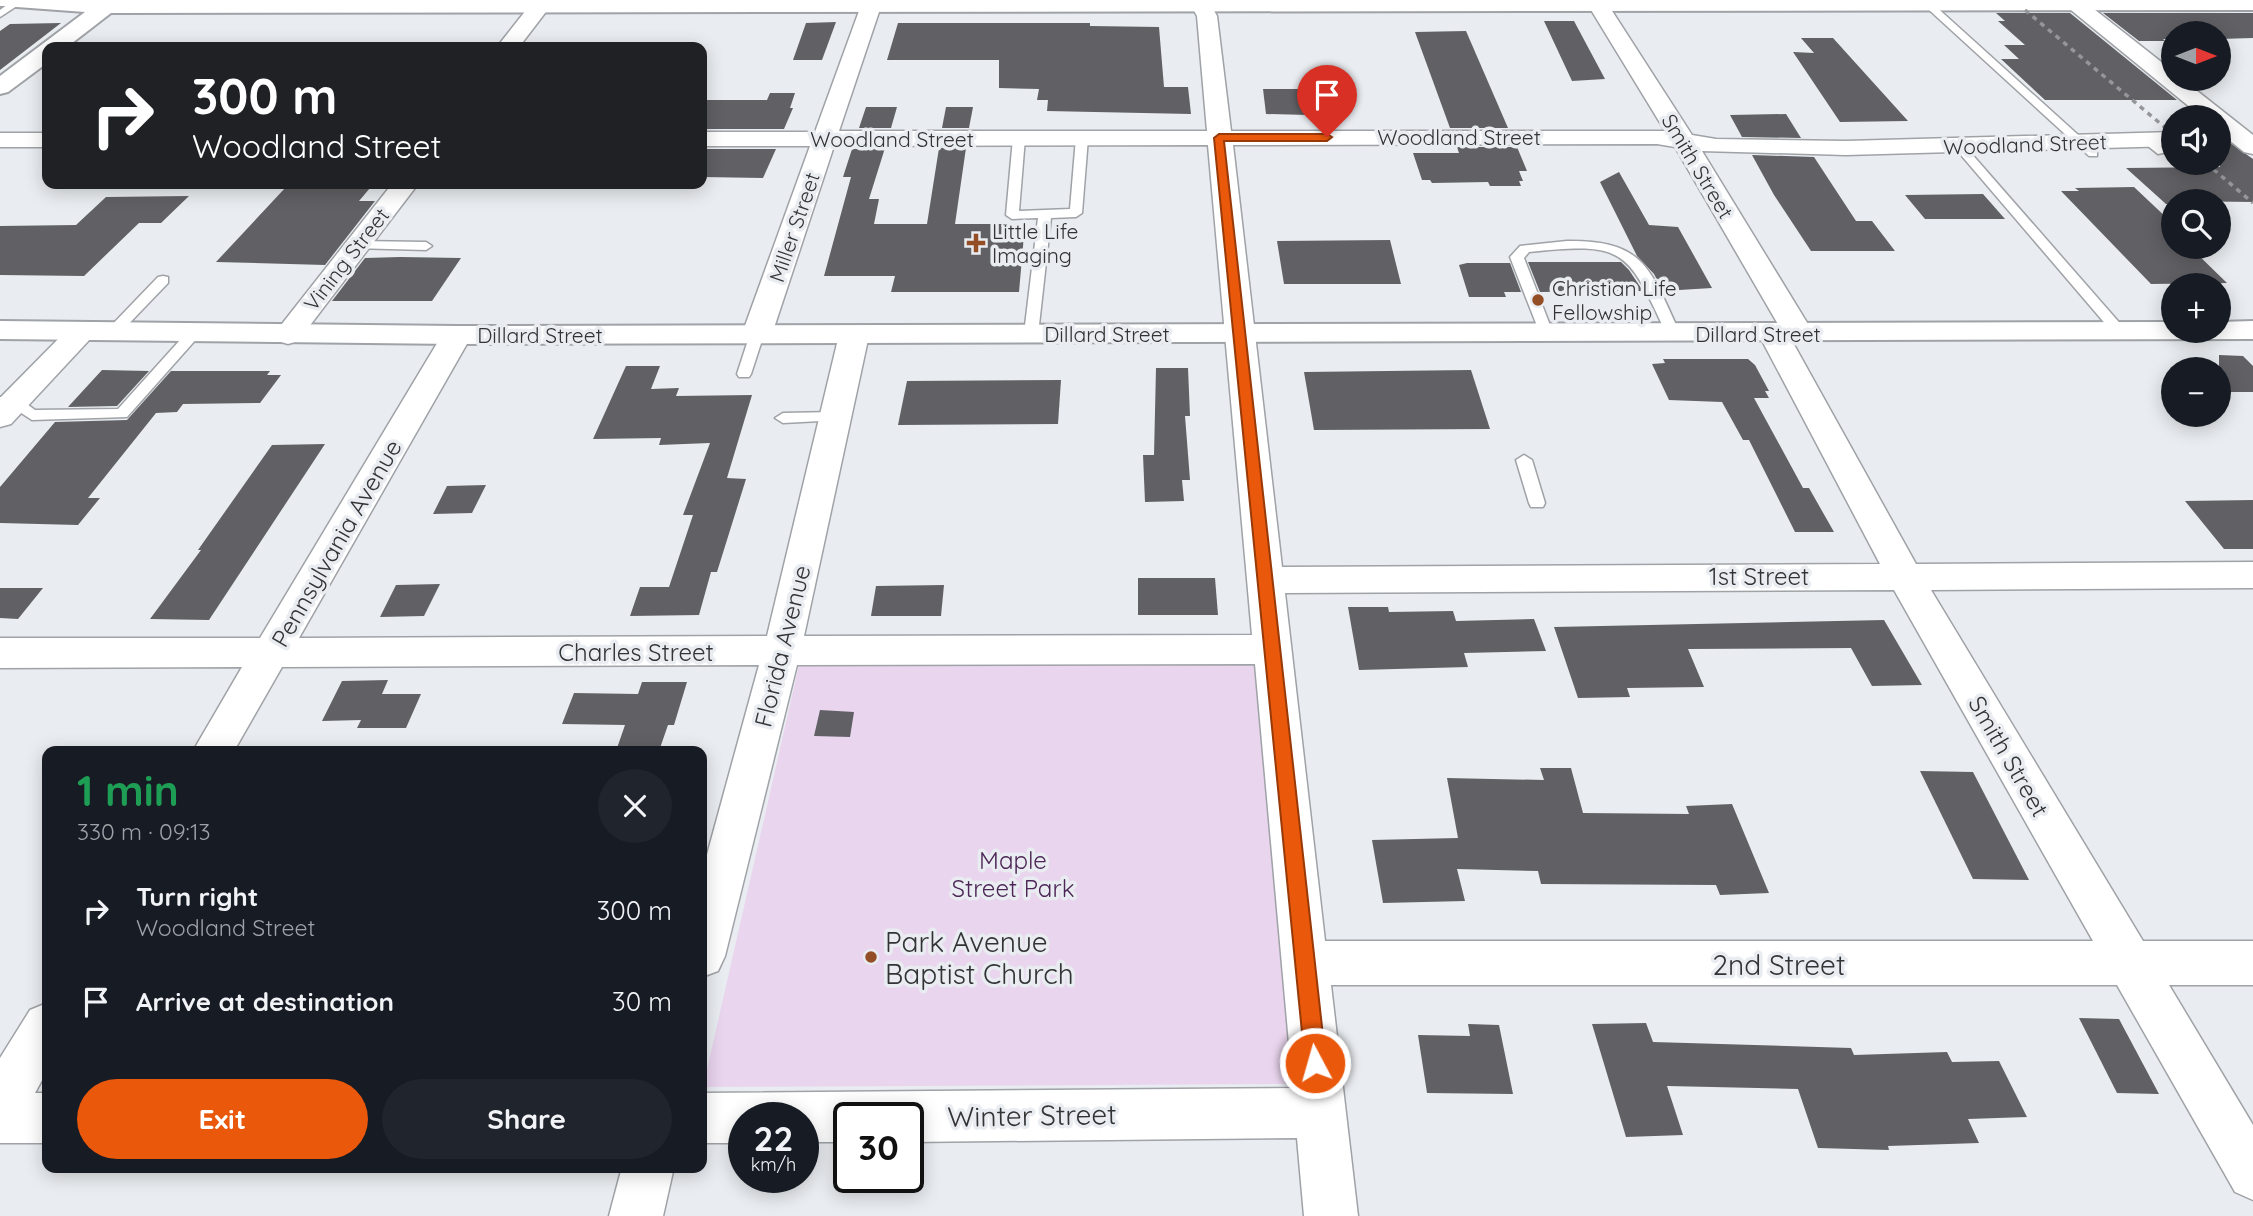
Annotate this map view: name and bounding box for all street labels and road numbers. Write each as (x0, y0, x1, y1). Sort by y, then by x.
street label: Smith Street (1657, 109, 1739, 223)
street label: Woodland Street (1377, 124, 1541, 150)
street label: Woodland Street (810, 126, 974, 152)
street label: Woodland Street (1943, 128, 2107, 160)
street label: Miller Street (763, 169, 825, 285)
street label: Vining Street (298, 202, 394, 316)
street label: Dillard Street (1044, 321, 1170, 347)
street label: Dillard Street (1695, 321, 1821, 347)
street label: Dillard Street (477, 322, 603, 348)
street label: Pennsylvania Avenue (264, 434, 408, 652)
street label: 1st Street (1709, 561, 1809, 591)
street label: Florida Avenue (747, 562, 817, 730)
street label: Charles Street (558, 637, 714, 667)
street label: Smith Street (1962, 690, 2056, 822)
street label: 2nd Street (1713, 947, 1845, 982)
street label: Winter Street (947, 1096, 1117, 1134)

